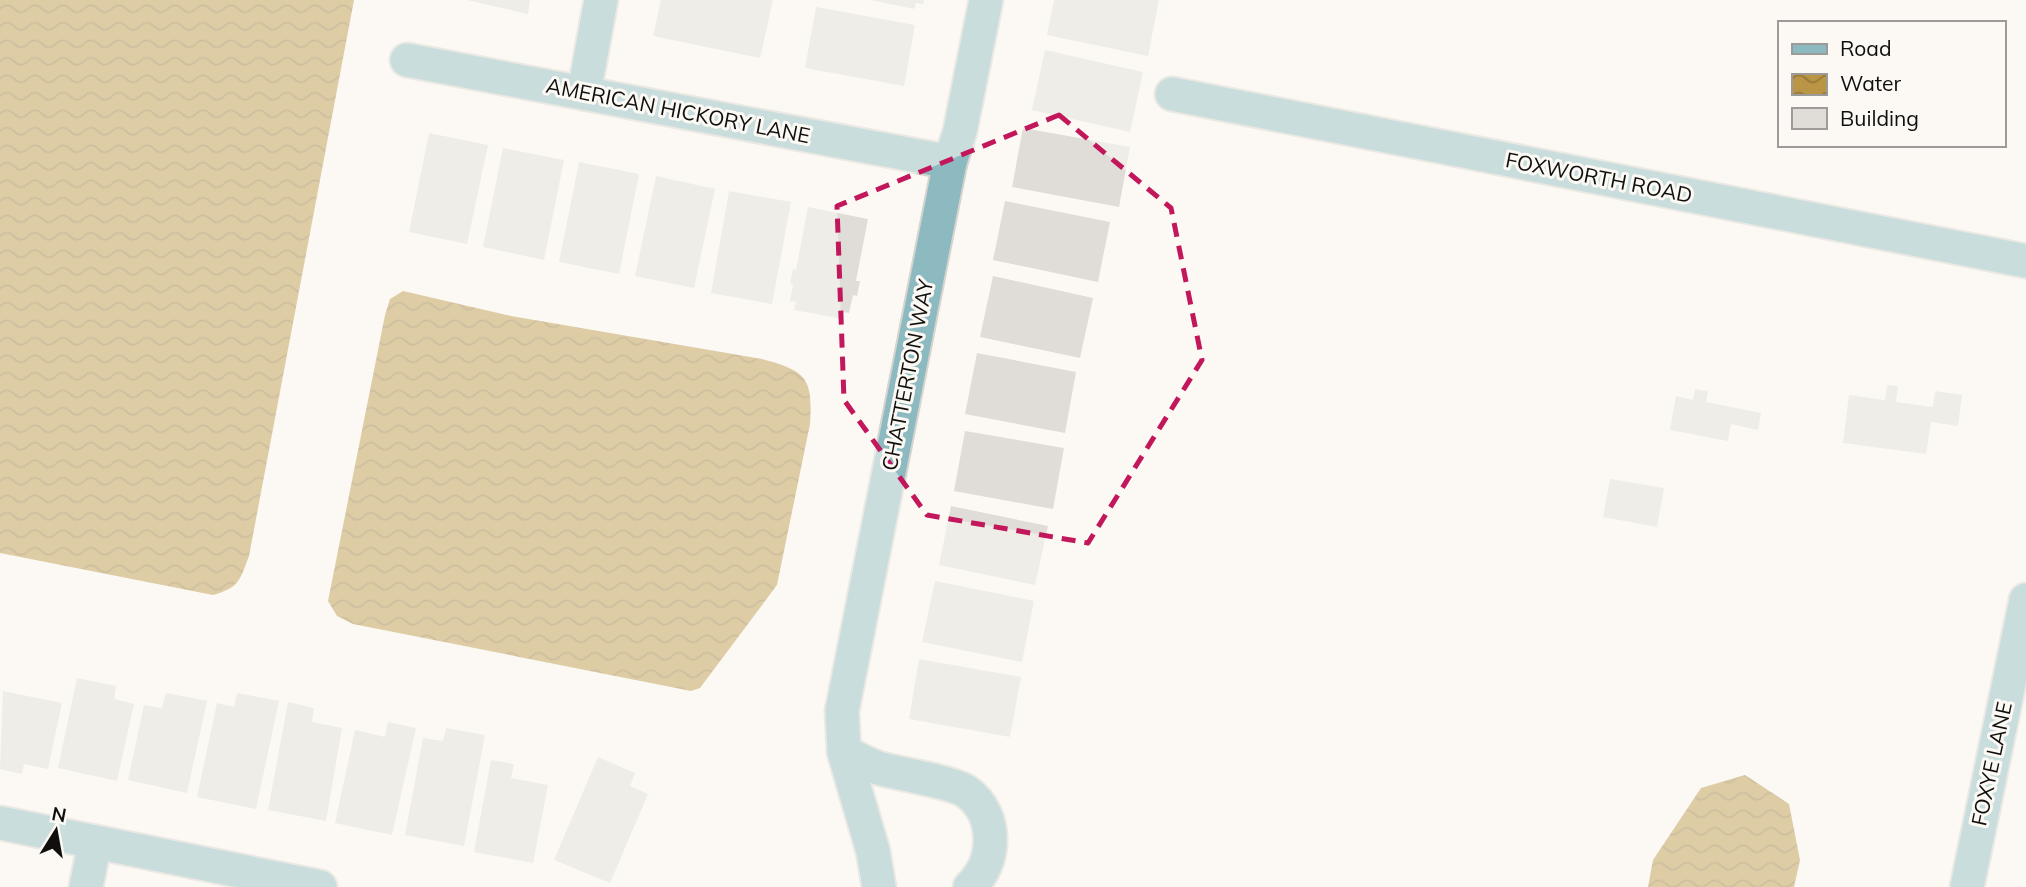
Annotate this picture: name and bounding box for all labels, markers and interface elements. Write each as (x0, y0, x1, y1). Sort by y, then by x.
legend (1778, 21, 2005, 147)
text: Road (1840, 35, 1891, 61)
text: Water (1840, 70, 1901, 96)
street label: AMERICAN HICKORY LANE (544, 72, 812, 148)
text: Building (1840, 105, 1919, 131)
street label: FOXWORTH ROAD (1504, 146, 1695, 208)
street label: CHATTERTON WAY (876, 277, 938, 473)
street label: FOXYE LANE (1965, 699, 2017, 828)
north arrow (21, 796, 91, 866)
text: N (50, 801, 69, 827)

